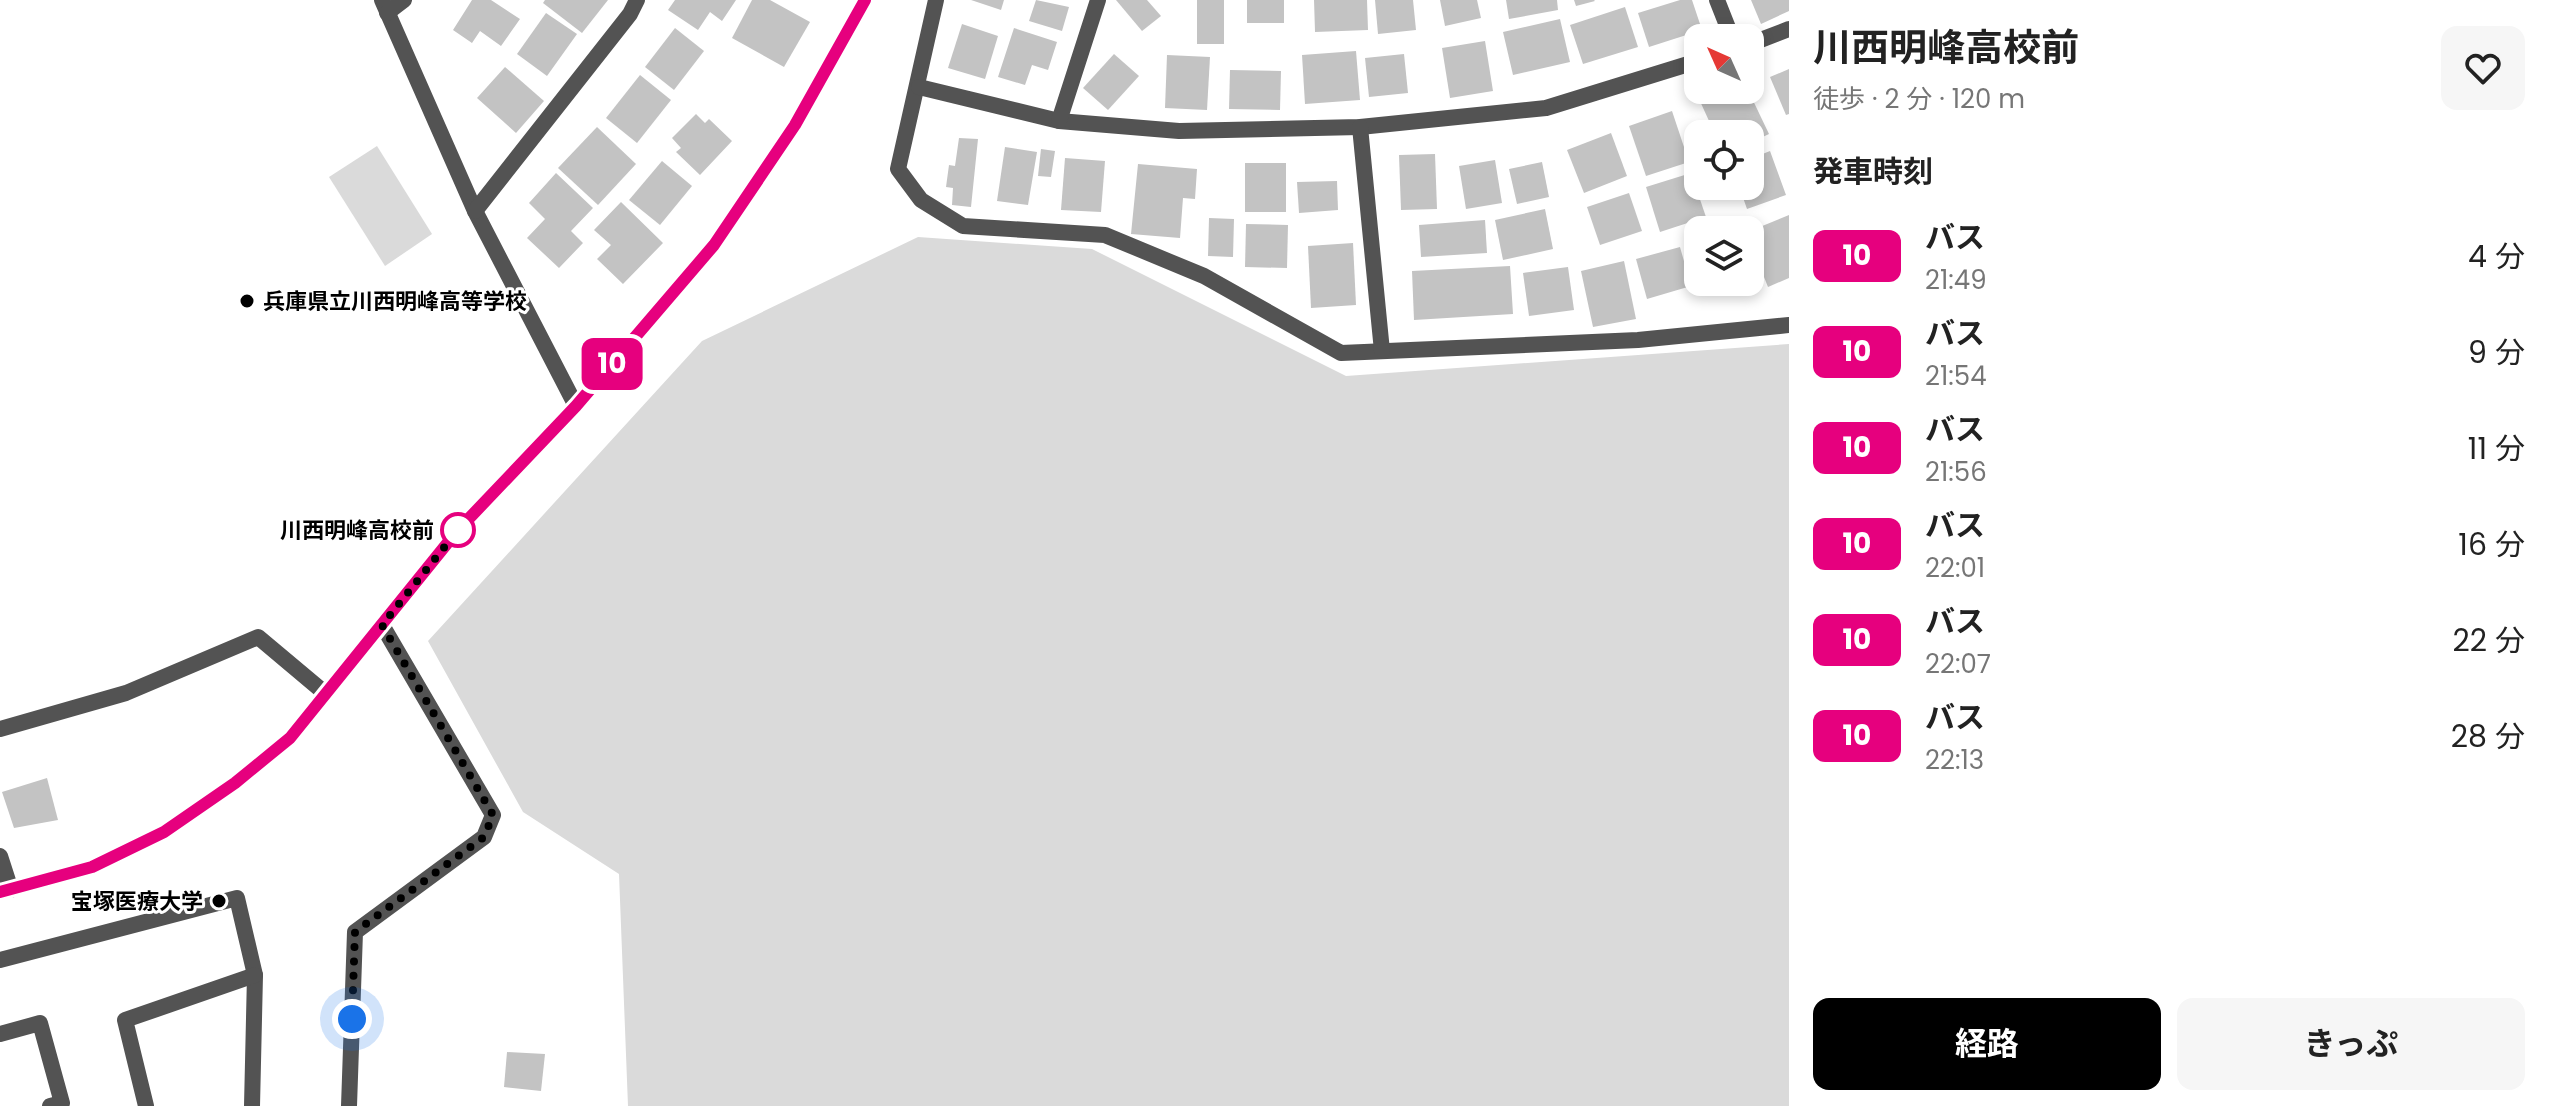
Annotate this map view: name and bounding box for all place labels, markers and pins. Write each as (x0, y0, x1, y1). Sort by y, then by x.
place label: 兵庫県立川西明峰高等学校 (263, 286, 527, 317)
marker: 兵庫県立川西明峰高等学校 (238, 292, 256, 310)
marker: 川西明峰高校前 (441, 513, 475, 547)
place label: 川西明峰高校前 (280, 515, 434, 546)
place label: 宝塚医療大学 (71, 886, 203, 917)
marker: 宝塚医療大学 (210, 892, 228, 910)

